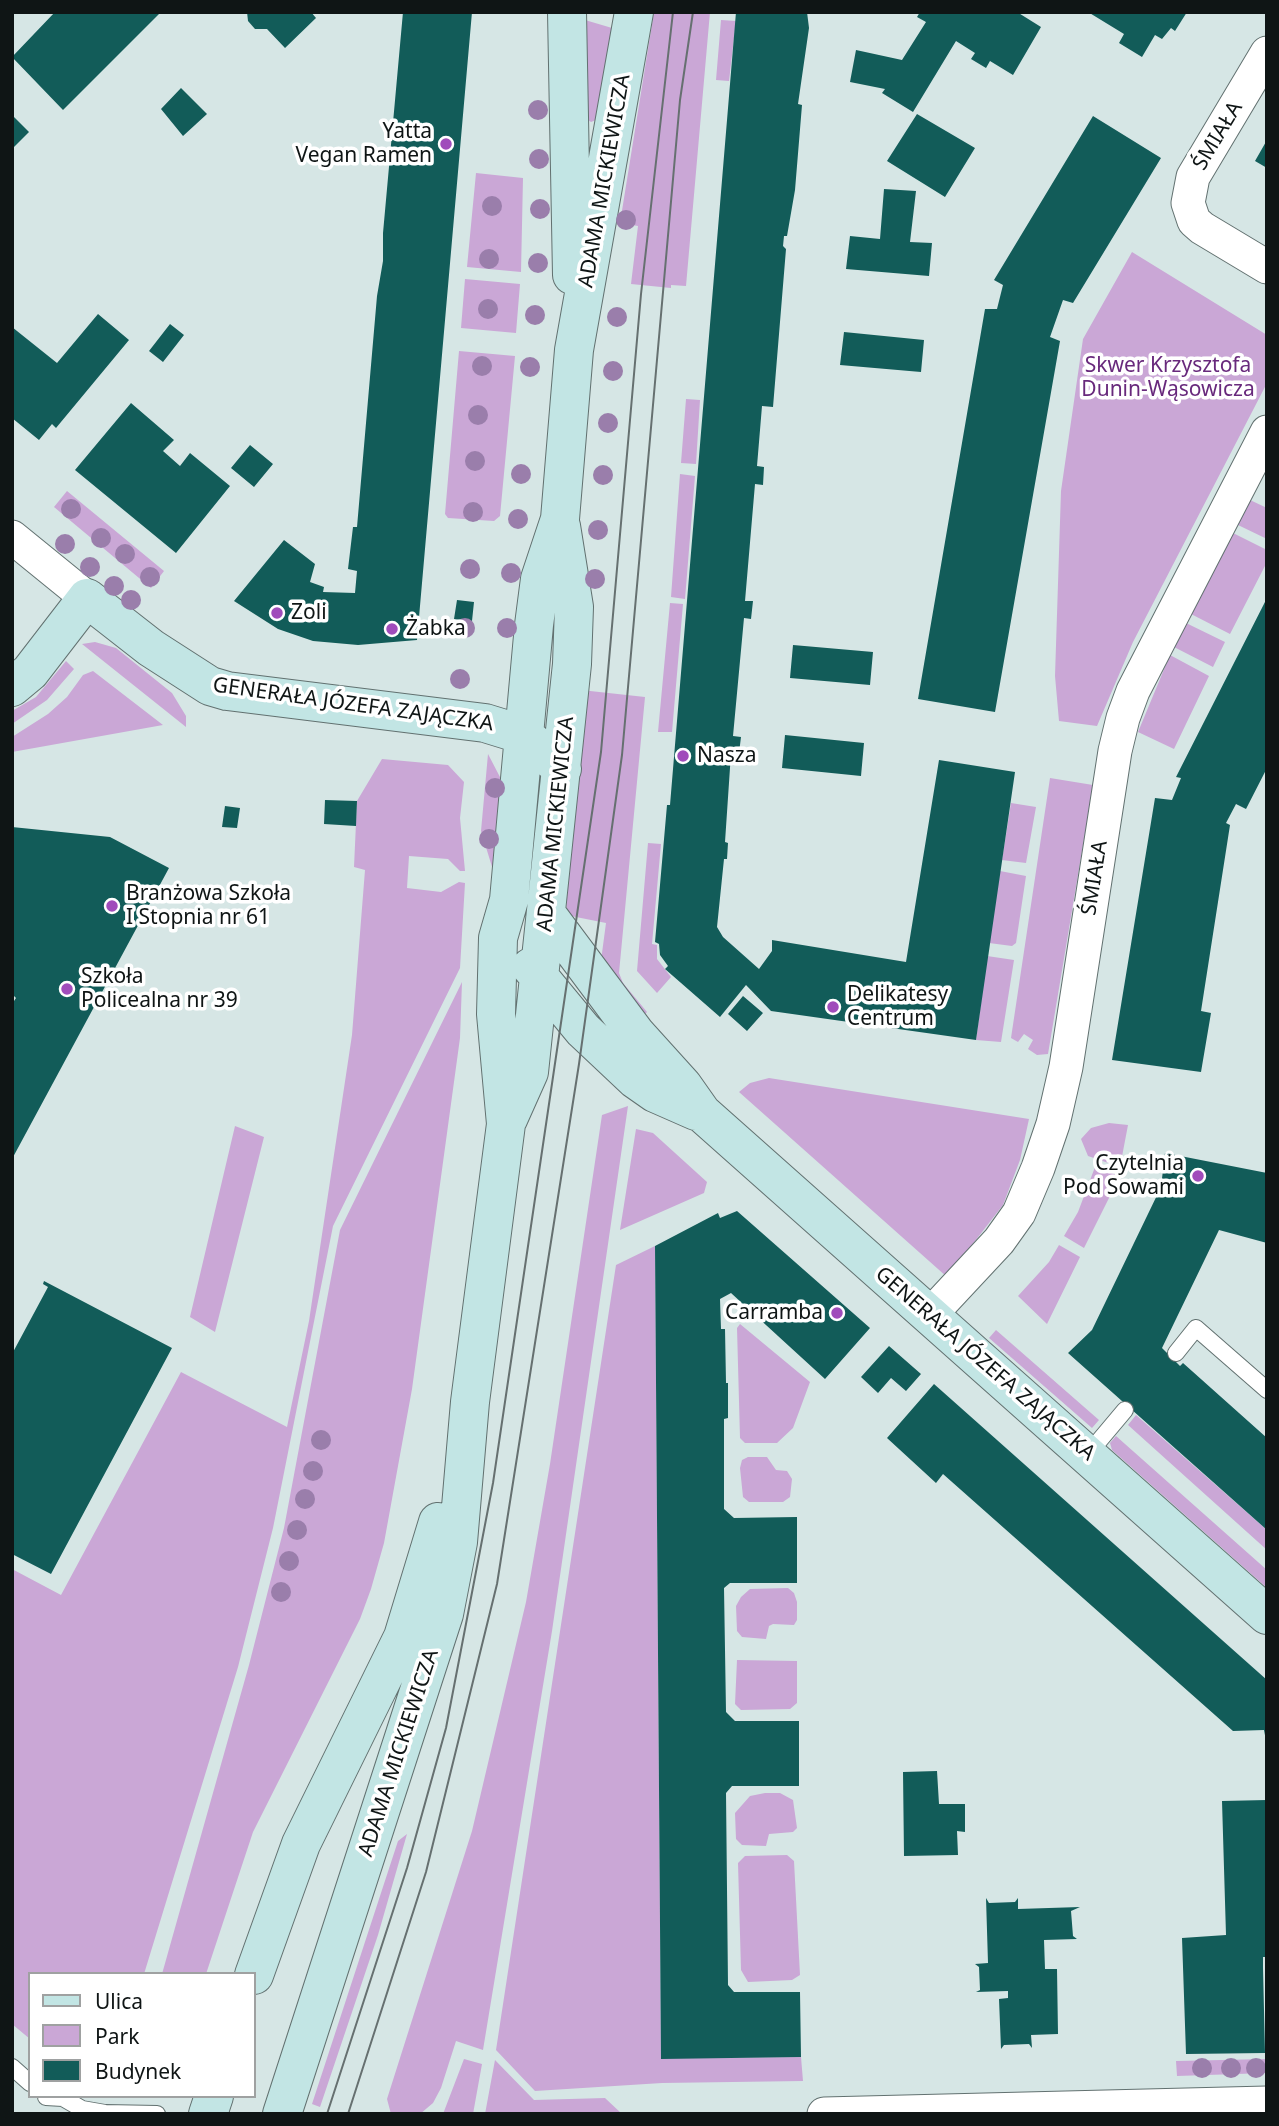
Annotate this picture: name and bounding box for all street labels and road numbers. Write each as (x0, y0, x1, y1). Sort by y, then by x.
street label: ADAMA MICKIEWICZA (574, 72, 636, 290)
street label: ŚMIAŁA (1188, 97, 1248, 175)
street label: GENERAŁA JÓZEFA ZAJĄCZKA (211, 673, 495, 737)
street label: ADAMA MICKIEWICZA (532, 715, 580, 933)
street label: ŚMIAŁA (1077, 839, 1113, 917)
street label: GENERAŁA JÓZEFA ZAJĄCZKA (870, 1262, 1100, 1466)
street label: ADAMA MICKIEWICZA (354, 1646, 444, 1860)

